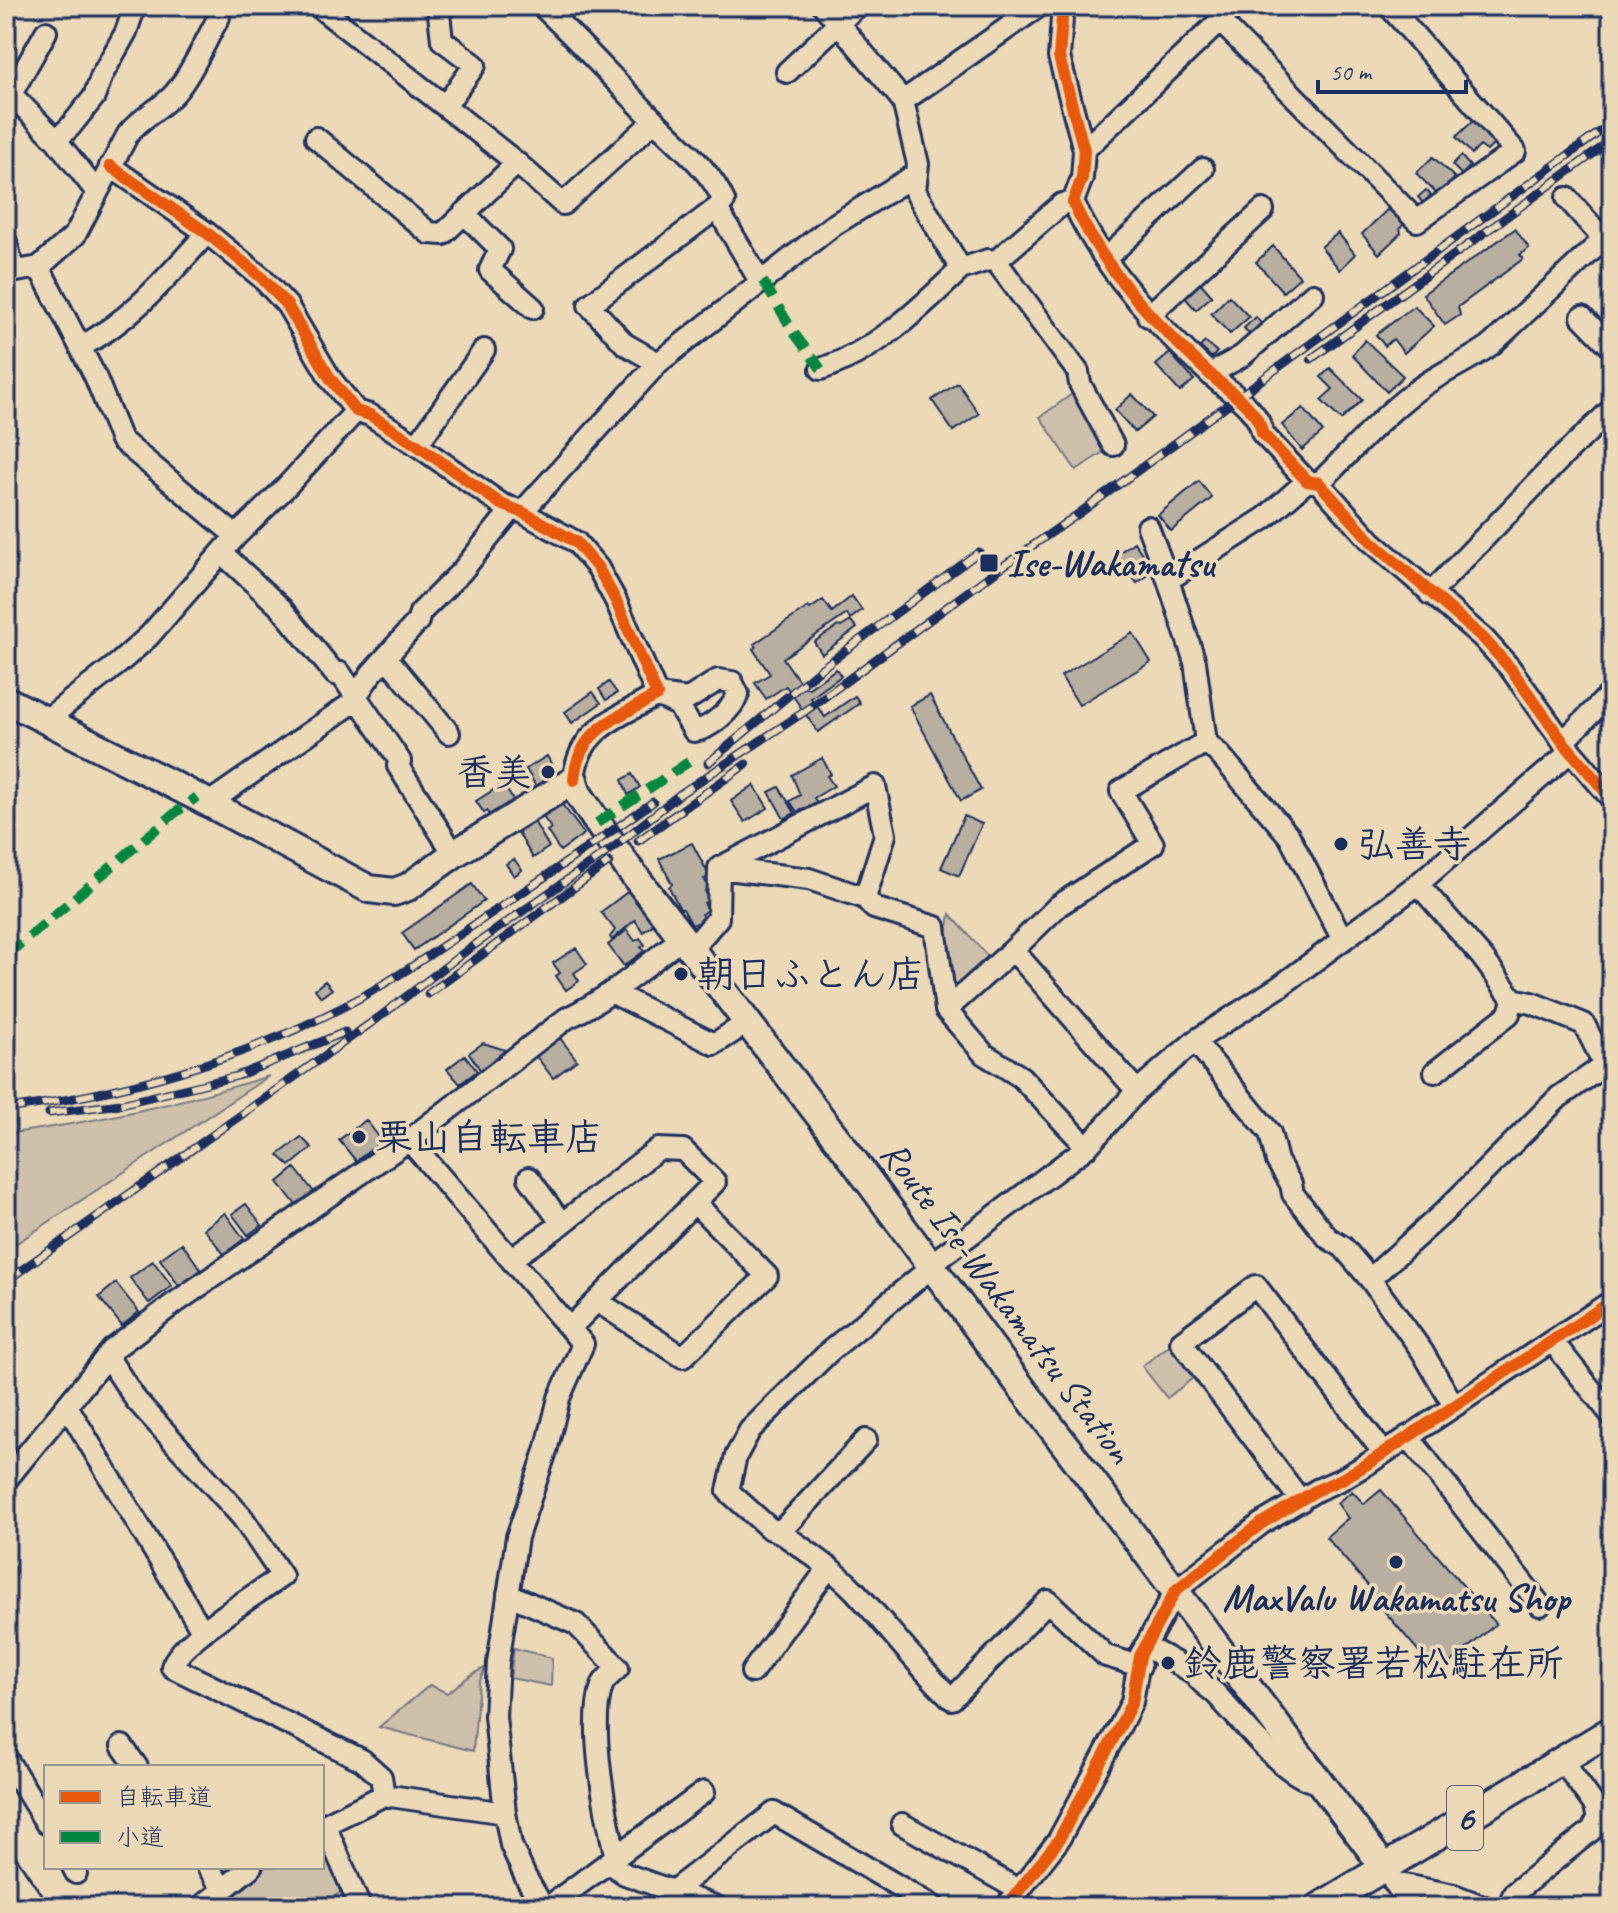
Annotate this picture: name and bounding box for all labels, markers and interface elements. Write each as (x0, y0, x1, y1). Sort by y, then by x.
scale bar (1318, 44, 1466, 94)
text: 50 m (1330, 57, 1373, 87)
place label: Ise-Wakamatsu (1007, 540, 1217, 587)
marker: Ise-Wakamatsu (978, 552, 1000, 574)
place label: 香美 (456, 749, 532, 796)
marker: 香美 (539, 763, 557, 781)
place label: 弘善寺 (1357, 821, 1471, 868)
marker: 弘善寺 (1332, 835, 1350, 853)
place label: 朝日ふとん店 (697, 951, 925, 998)
marker: 朝日ふとん店 (672, 965, 690, 983)
place label: 栗山自転車店 (375, 1114, 603, 1161)
marker: 栗山自転車店 (350, 1128, 368, 1146)
street label: Route Ise-Wakamatsu Station (870, 1131, 1145, 1474)
marker: MaxValu Wakamatsu Shop (1387, 1553, 1405, 1571)
place label: MaxValu Wakamatsu Shop (1223, 1575, 1572, 1622)
place label: 鈴鹿警察署若松駐在所 (1184, 1640, 1564, 1687)
marker: 鈴鹿警察署若松駐在所 (1159, 1654, 1177, 1672)
legend (44, 1765, 324, 1869)
text: 自転車道 (116, 1782, 212, 1812)
road number: 6 (1447, 1786, 1483, 1850)
text: 小道 (116, 1822, 164, 1852)

